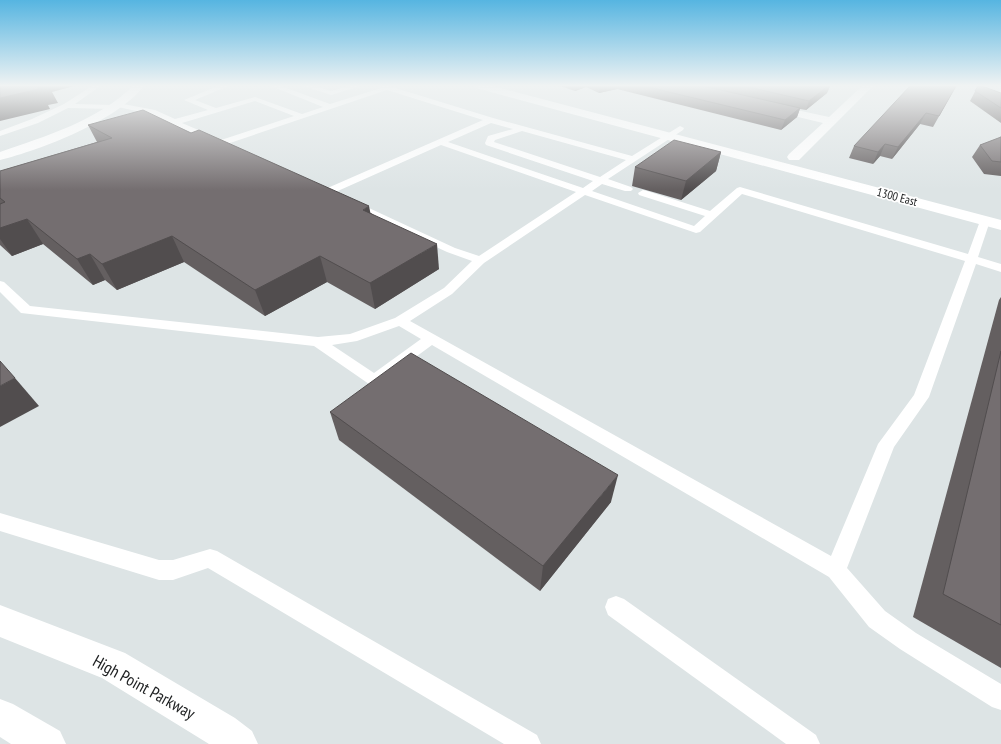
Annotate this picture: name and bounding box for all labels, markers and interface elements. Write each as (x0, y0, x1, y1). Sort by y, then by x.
street label: 1300 East (875, 184, 920, 209)
street label: High Point Parkway (89, 650, 200, 724)

